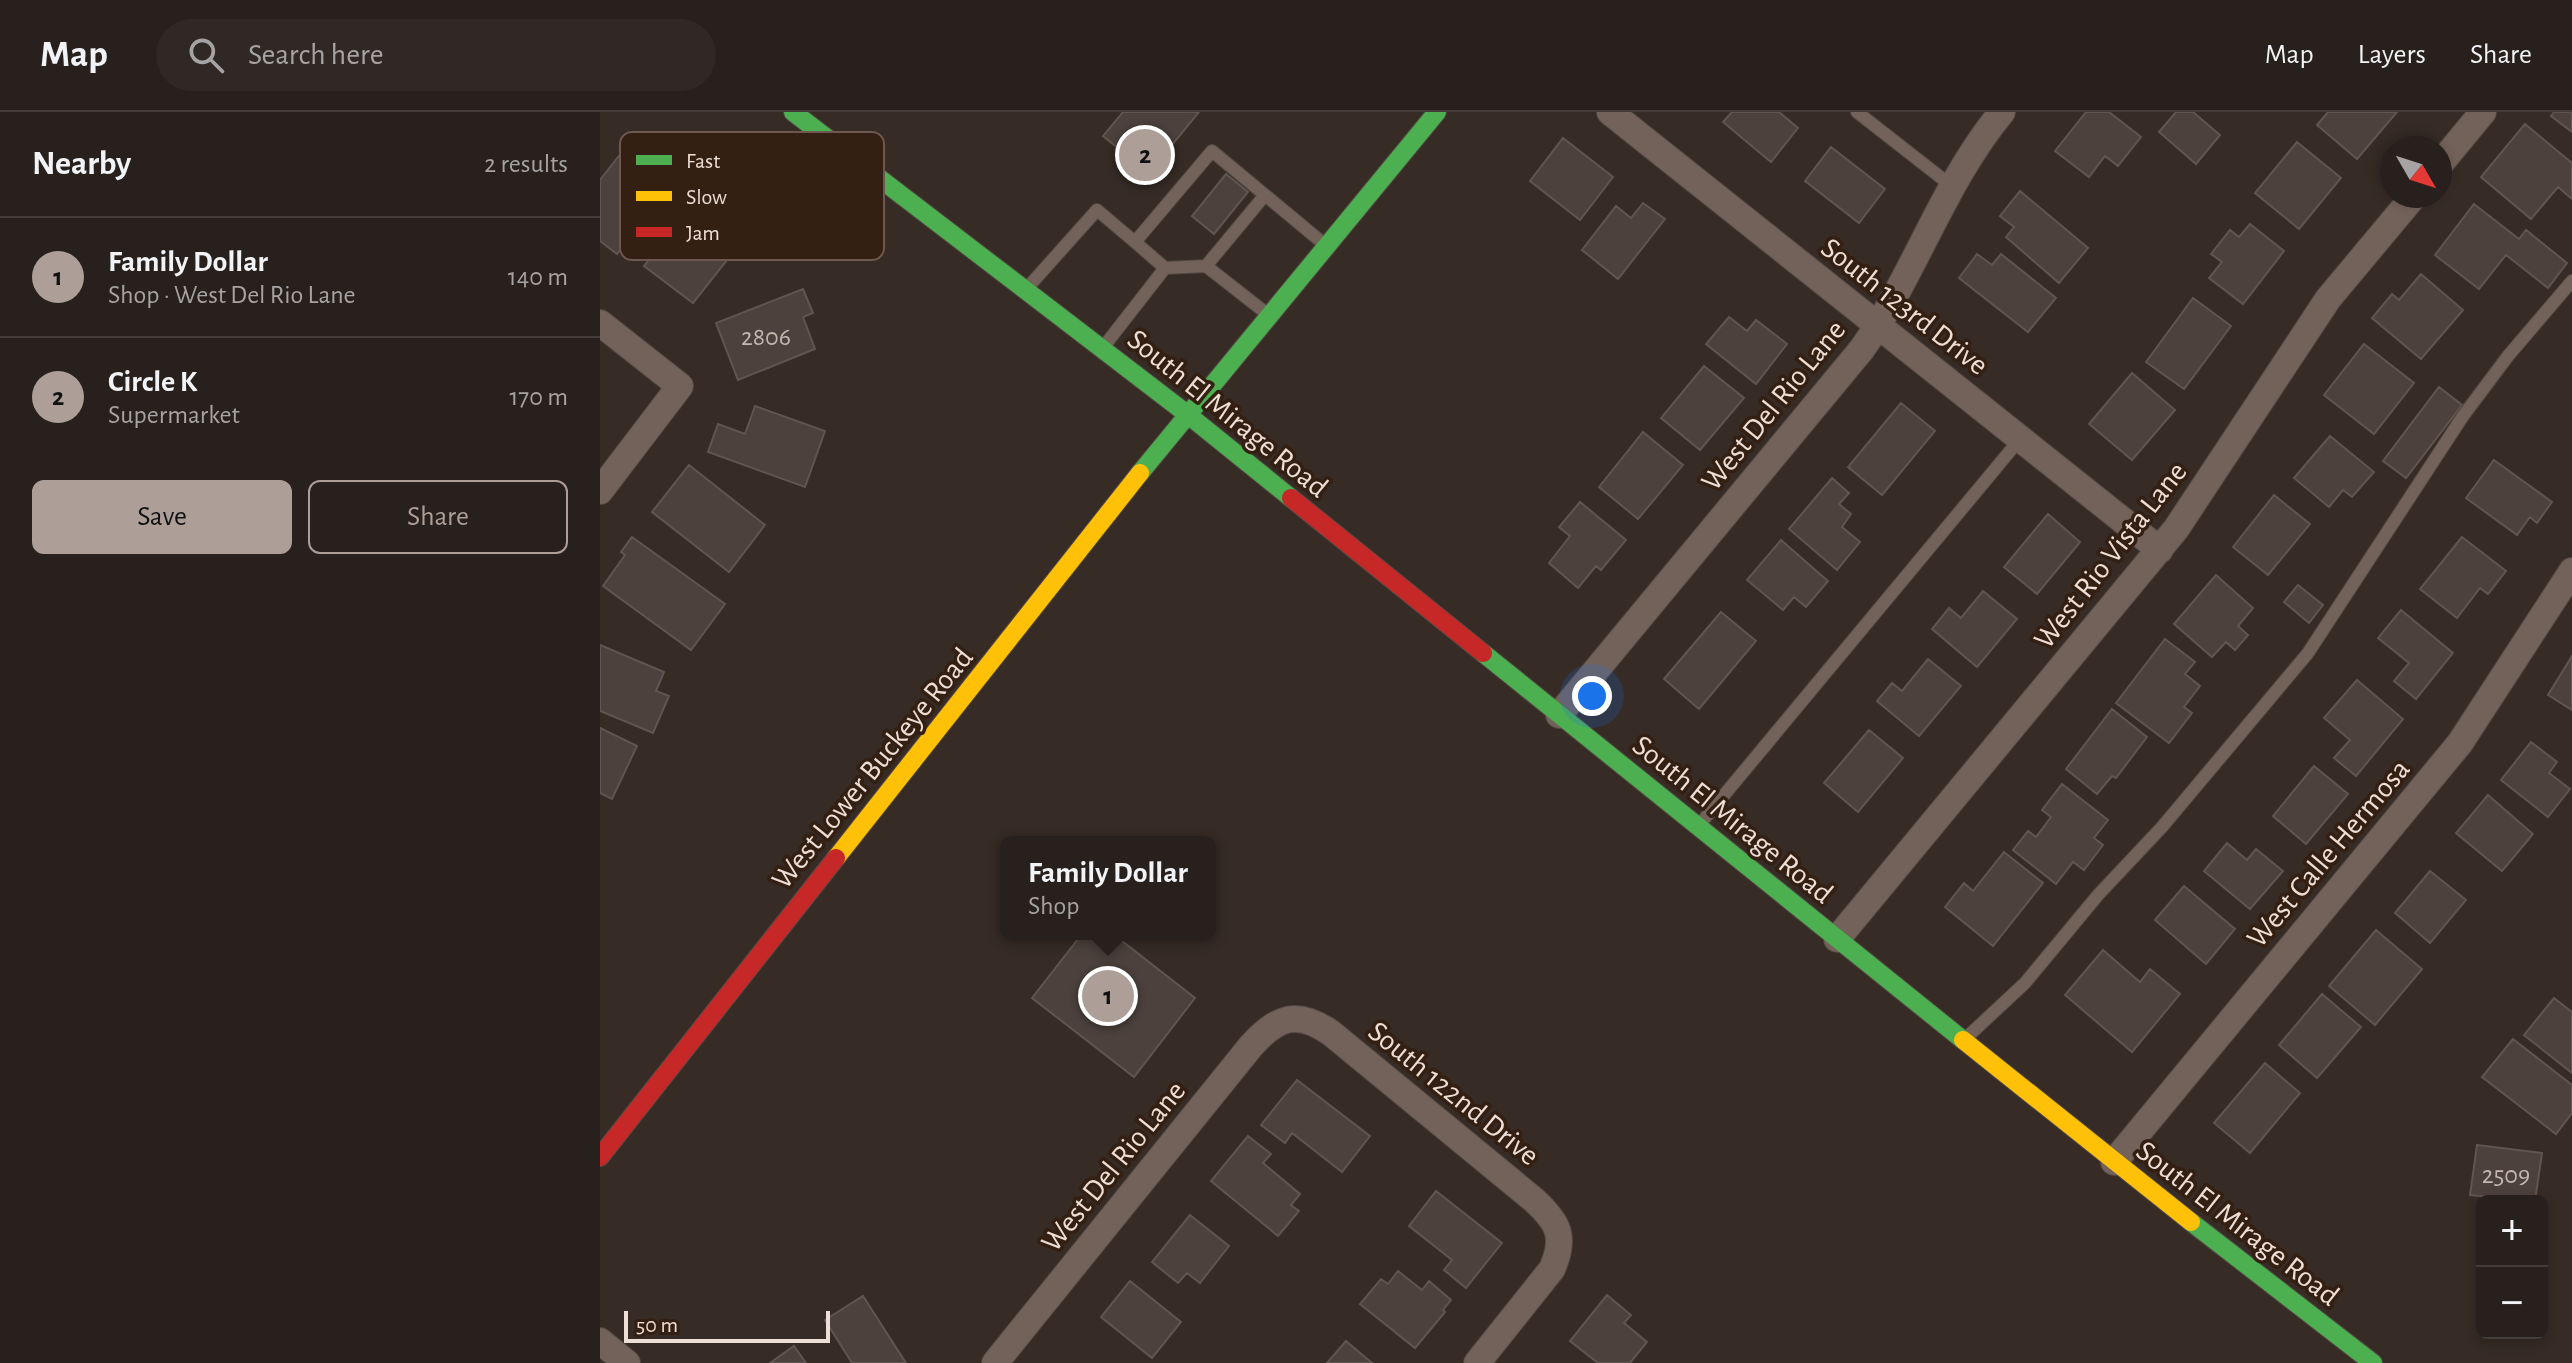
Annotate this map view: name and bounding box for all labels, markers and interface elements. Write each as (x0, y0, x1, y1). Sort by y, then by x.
search box (156, 19, 716, 91)
icon: search (184, 33, 228, 77)
text: Map (40, 36, 108, 74)
text: Search here (248, 40, 384, 70)
text: Map (2265, 41, 2314, 69)
text: Layers (2358, 41, 2426, 69)
text: Share (2470, 41, 2532, 69)
pin: 2 (1119, 125, 1171, 185)
legend (620, 132, 884, 260)
north arrow (2380, 136, 2452, 208)
text: Nearby (32, 147, 131, 181)
text: Fast (686, 150, 720, 172)
text: 2 results (484, 151, 568, 177)
text: Slow (686, 186, 727, 208)
text: Jam (686, 222, 720, 244)
street label: South 123rd Drive (1815, 233, 1993, 381)
text: Family Dollar (108, 247, 268, 277)
text: 1 (53, 264, 63, 290)
text: 140 m (508, 264, 568, 290)
text: Shop · West Del Rio Lane (108, 282, 356, 308)
street label: West Del Rio Lane (1696, 315, 1851, 496)
house number: 2806 (741, 324, 791, 350)
street label: South El Mirage Road (1122, 324, 1333, 503)
text: Circle K (108, 367, 197, 397)
text: 2 (52, 384, 64, 410)
text: 170 m (509, 384, 568, 410)
text: Supermarket (108, 402, 240, 428)
street label: West Rio Vista Lane (2029, 457, 2193, 654)
button: Save (32, 480, 292, 554)
button: Share (308, 480, 568, 554)
street label: West Lower Buckeye Road (767, 642, 979, 895)
your location (1572, 676, 1612, 716)
street label: South El Mirage Road (1627, 730, 1838, 909)
street label: West Calle Hermosa (2242, 754, 2416, 953)
popup (1000, 836, 1216, 940)
text: Family Dollar (1028, 858, 1188, 888)
text: Shop (1028, 893, 1080, 919)
pin: 1 (1082, 966, 1134, 1026)
street label: South 122nd Drive (1362, 1016, 1544, 1171)
street label: West Del Rio Lane (1036, 1076, 1191, 1257)
street label: South El Mirage Road (2131, 1136, 2344, 1312)
house number: 2509 (2482, 1162, 2530, 1188)
map controls (2476, 1195, 2548, 1339)
button: + (2476, 1195, 2548, 1267)
button: − (2476, 1267, 2548, 1339)
scale bar (624, 1307, 830, 1343)
text: 50 m (636, 1314, 678, 1336)

